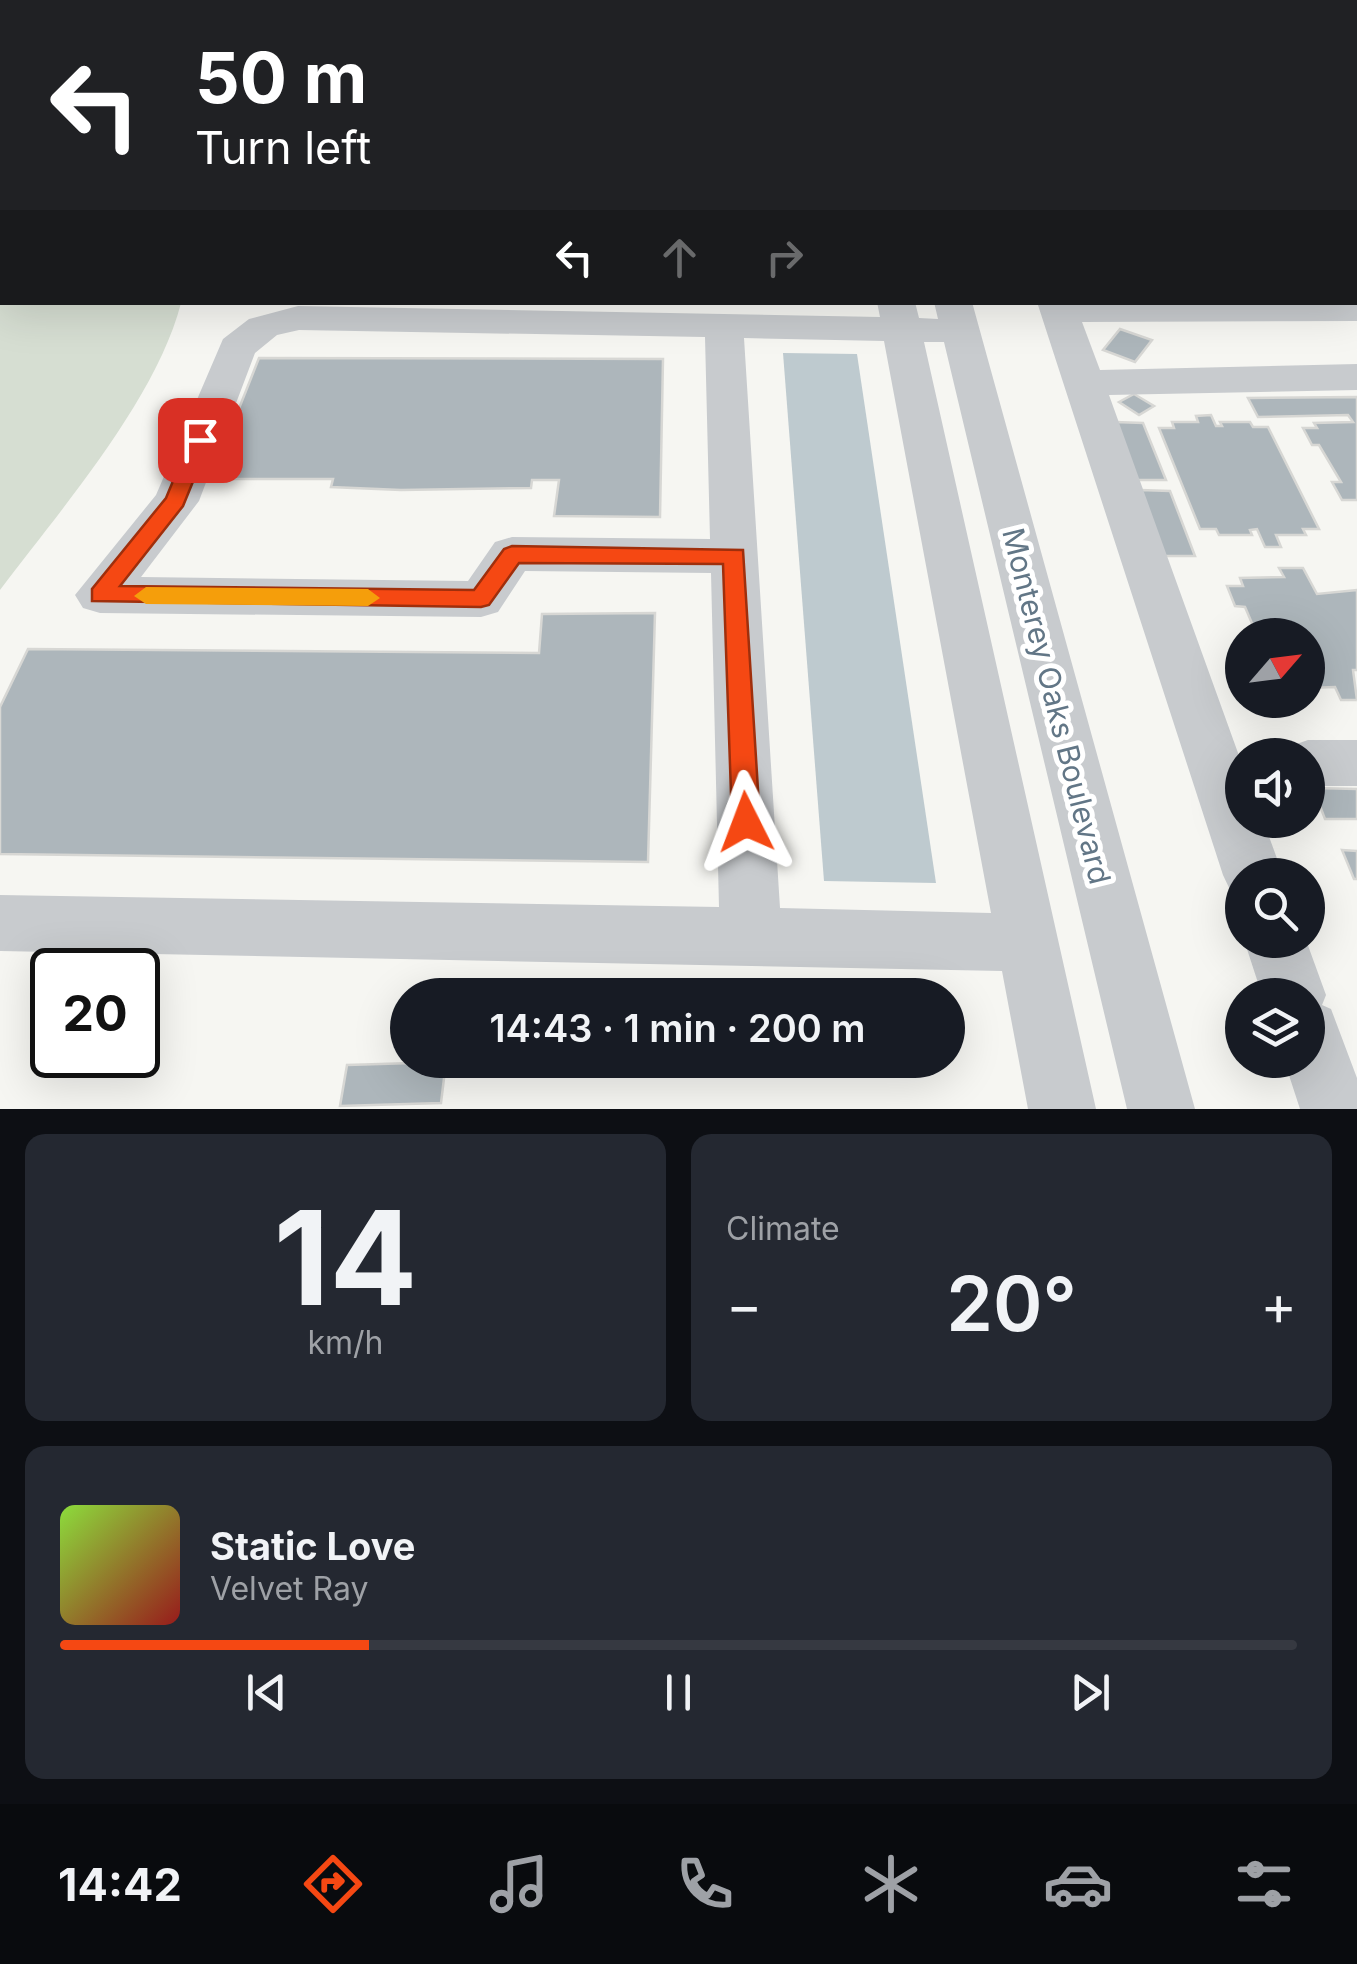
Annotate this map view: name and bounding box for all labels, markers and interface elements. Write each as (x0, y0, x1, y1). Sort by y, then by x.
text: 50 m (195, 35, 367, 120)
icon: left (30, 40, 160, 170)
text: Turn left (195, 120, 371, 175)
icon: left (547, 230, 602, 285)
icon: ahead (652, 230, 707, 285)
icon: right (757, 230, 812, 285)
pin (158, 398, 243, 483)
icon: arrive (173, 413, 228, 468)
street label: Monterey Oaks Boulevard (995, 524, 1119, 888)
north arrow (1225, 618, 1325, 718)
map controls (1225, 618, 1325, 1078)
button: sound (1225, 738, 1325, 838)
position arrow (694, 770, 798, 874)
button: search (1225, 858, 1325, 958)
speed limit sign: 20 (30, 948, 160, 1078)
button: layers (1225, 978, 1325, 1078)
text: 14:43 · 1 min · 200 m (489, 1005, 866, 1051)
text: 14 (274, 1179, 417, 1336)
text: Climate (726, 1209, 840, 1248)
text: 20° (946, 1258, 1077, 1349)
text: − (726, 1272, 762, 1338)
text: + (1261, 1272, 1297, 1338)
text: km/h (307, 1323, 384, 1362)
text: Static Love (210, 1523, 415, 1569)
text: Velvet Ray (210, 1569, 368, 1608)
icon: previous (239, 1665, 294, 1720)
icon: pause (651, 1665, 706, 1720)
icon: next (1063, 1665, 1118, 1720)
icon: directions (298, 1849, 368, 1919)
icon: music (484, 1849, 554, 1919)
icon: phone (670, 1849, 740, 1919)
icon: climate (856, 1849, 926, 1919)
icon: car (1043, 1849, 1113, 1919)
icon: filters (1229, 1849, 1299, 1919)
text: 14:42 (58, 1857, 182, 1912)

